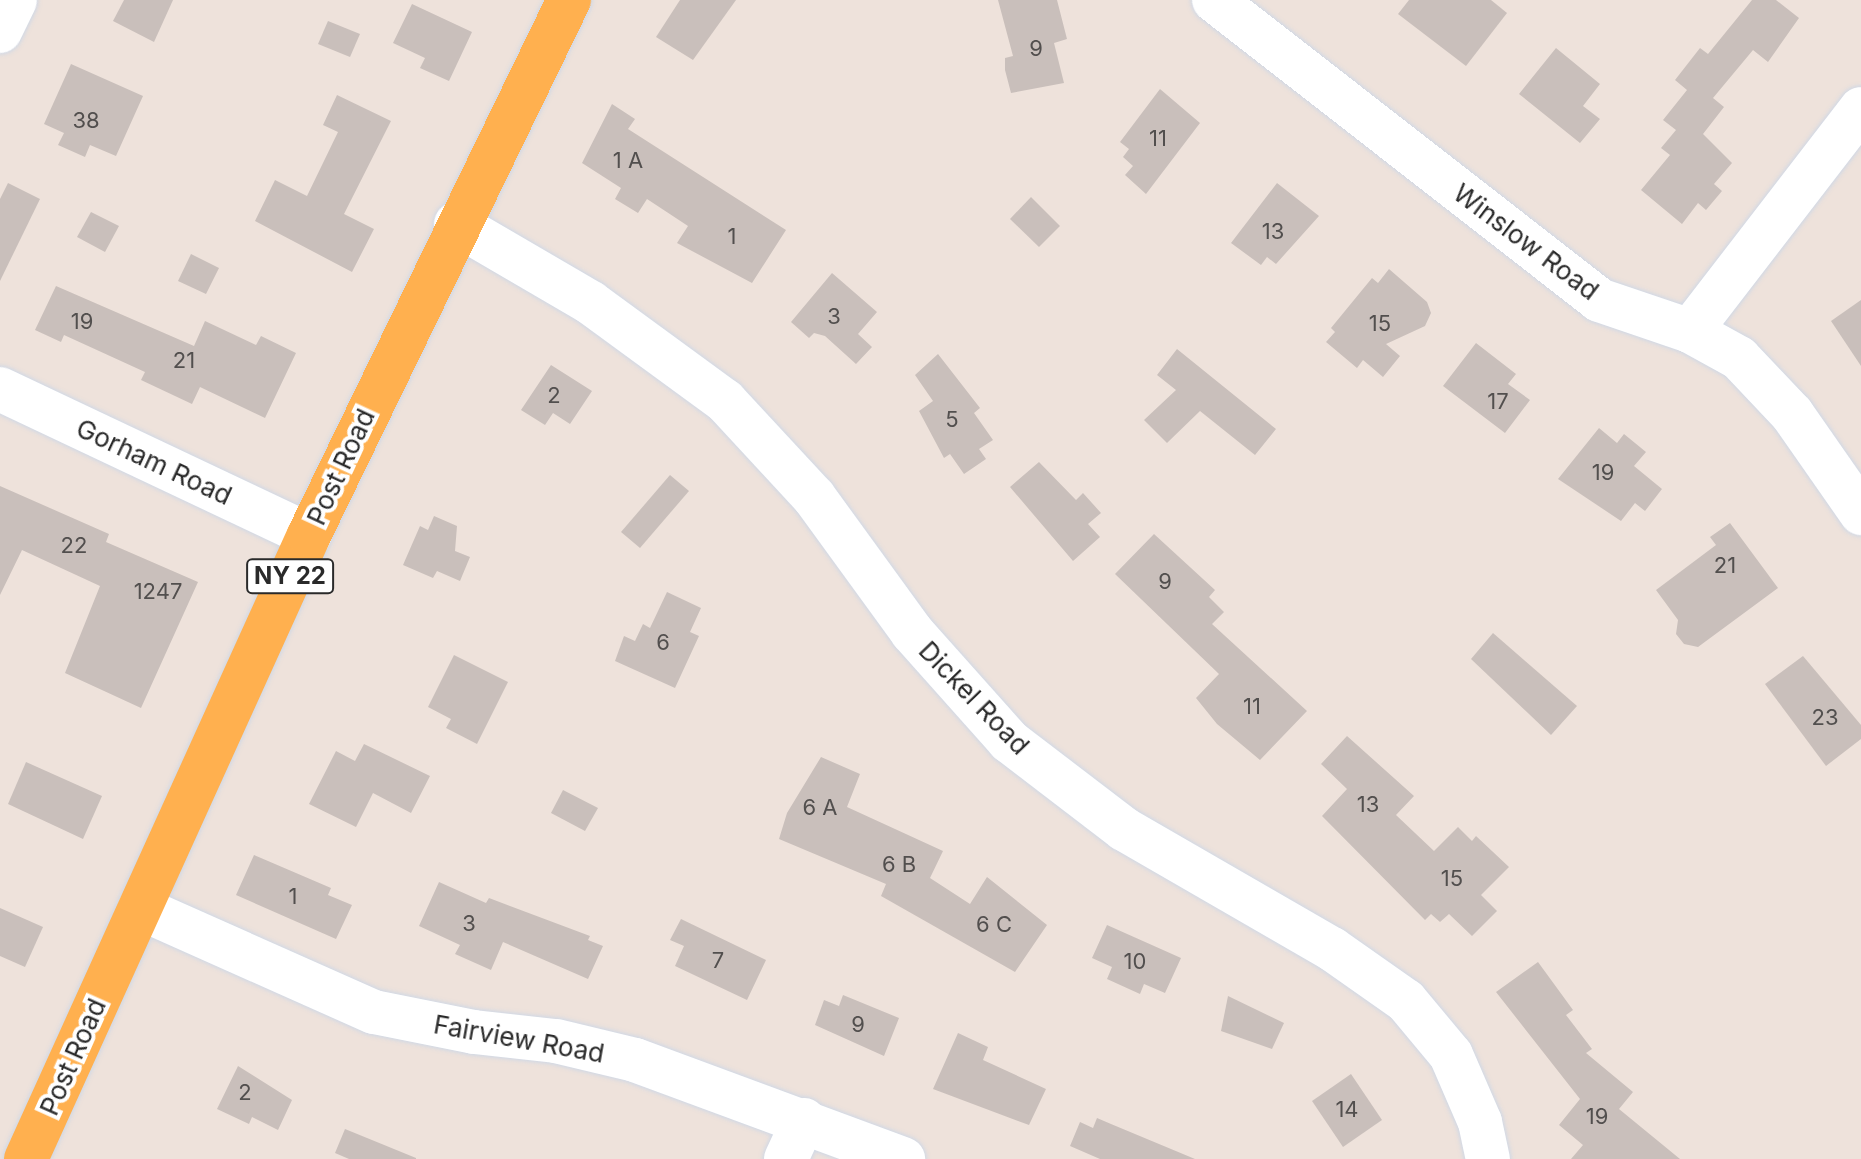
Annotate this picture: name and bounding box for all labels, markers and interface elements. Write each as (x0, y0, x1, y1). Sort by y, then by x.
house number: 9 (1029, 36, 1043, 62)
house number: 38 (72, 108, 100, 134)
house number: 11 (1149, 126, 1167, 152)
house number: 1 A (613, 148, 643, 174)
street label: Winslow Road (1447, 177, 1605, 307)
house number: 13 (1262, 219, 1284, 245)
house number: 1 (728, 224, 736, 250)
house number: 3 (827, 304, 841, 330)
house number: 19 (71, 309, 93, 335)
house number: 15 (1369, 311, 1391, 337)
house number: 21 (173, 348, 195, 374)
house number: 2 (547, 383, 561, 409)
house number: 17 (1487, 389, 1509, 415)
street label: Post Road (301, 404, 381, 530)
house number: 5 (945, 407, 959, 433)
street label: Gorham Road (71, 412, 237, 512)
house number: 19 (1592, 460, 1614, 486)
house number: 22 (61, 533, 87, 559)
house number: 21 (1714, 553, 1736, 579)
road number: NY 22 (246, 556, 334, 596)
house number: 9 (1158, 569, 1172, 595)
house number: 1247 (134, 579, 182, 605)
house number: 6 (656, 630, 670, 656)
street label: Dickel Road (912, 635, 1036, 761)
house number: 11 (1243, 694, 1261, 720)
house number: 23 (1811, 705, 1839, 731)
house number: 13 (1357, 792, 1379, 818)
house number: 6 A (802, 795, 838, 821)
house number: 6 B (882, 852, 916, 878)
house number: 15 (1441, 866, 1463, 892)
house number: 1 (289, 884, 297, 910)
house number: 3 (462, 911, 476, 937)
house number: 6 C (976, 912, 1012, 938)
house number: 7 (712, 948, 724, 974)
house number: 10 (1124, 949, 1146, 975)
street label: Post Road (33, 994, 113, 1120)
street label: Fairview Road (431, 1009, 607, 1069)
house number: 9 (851, 1012, 865, 1038)
house number: 2 (238, 1080, 252, 1106)
house number: 14 (1335, 1097, 1359, 1123)
house number: 19 (1586, 1104, 1608, 1130)

